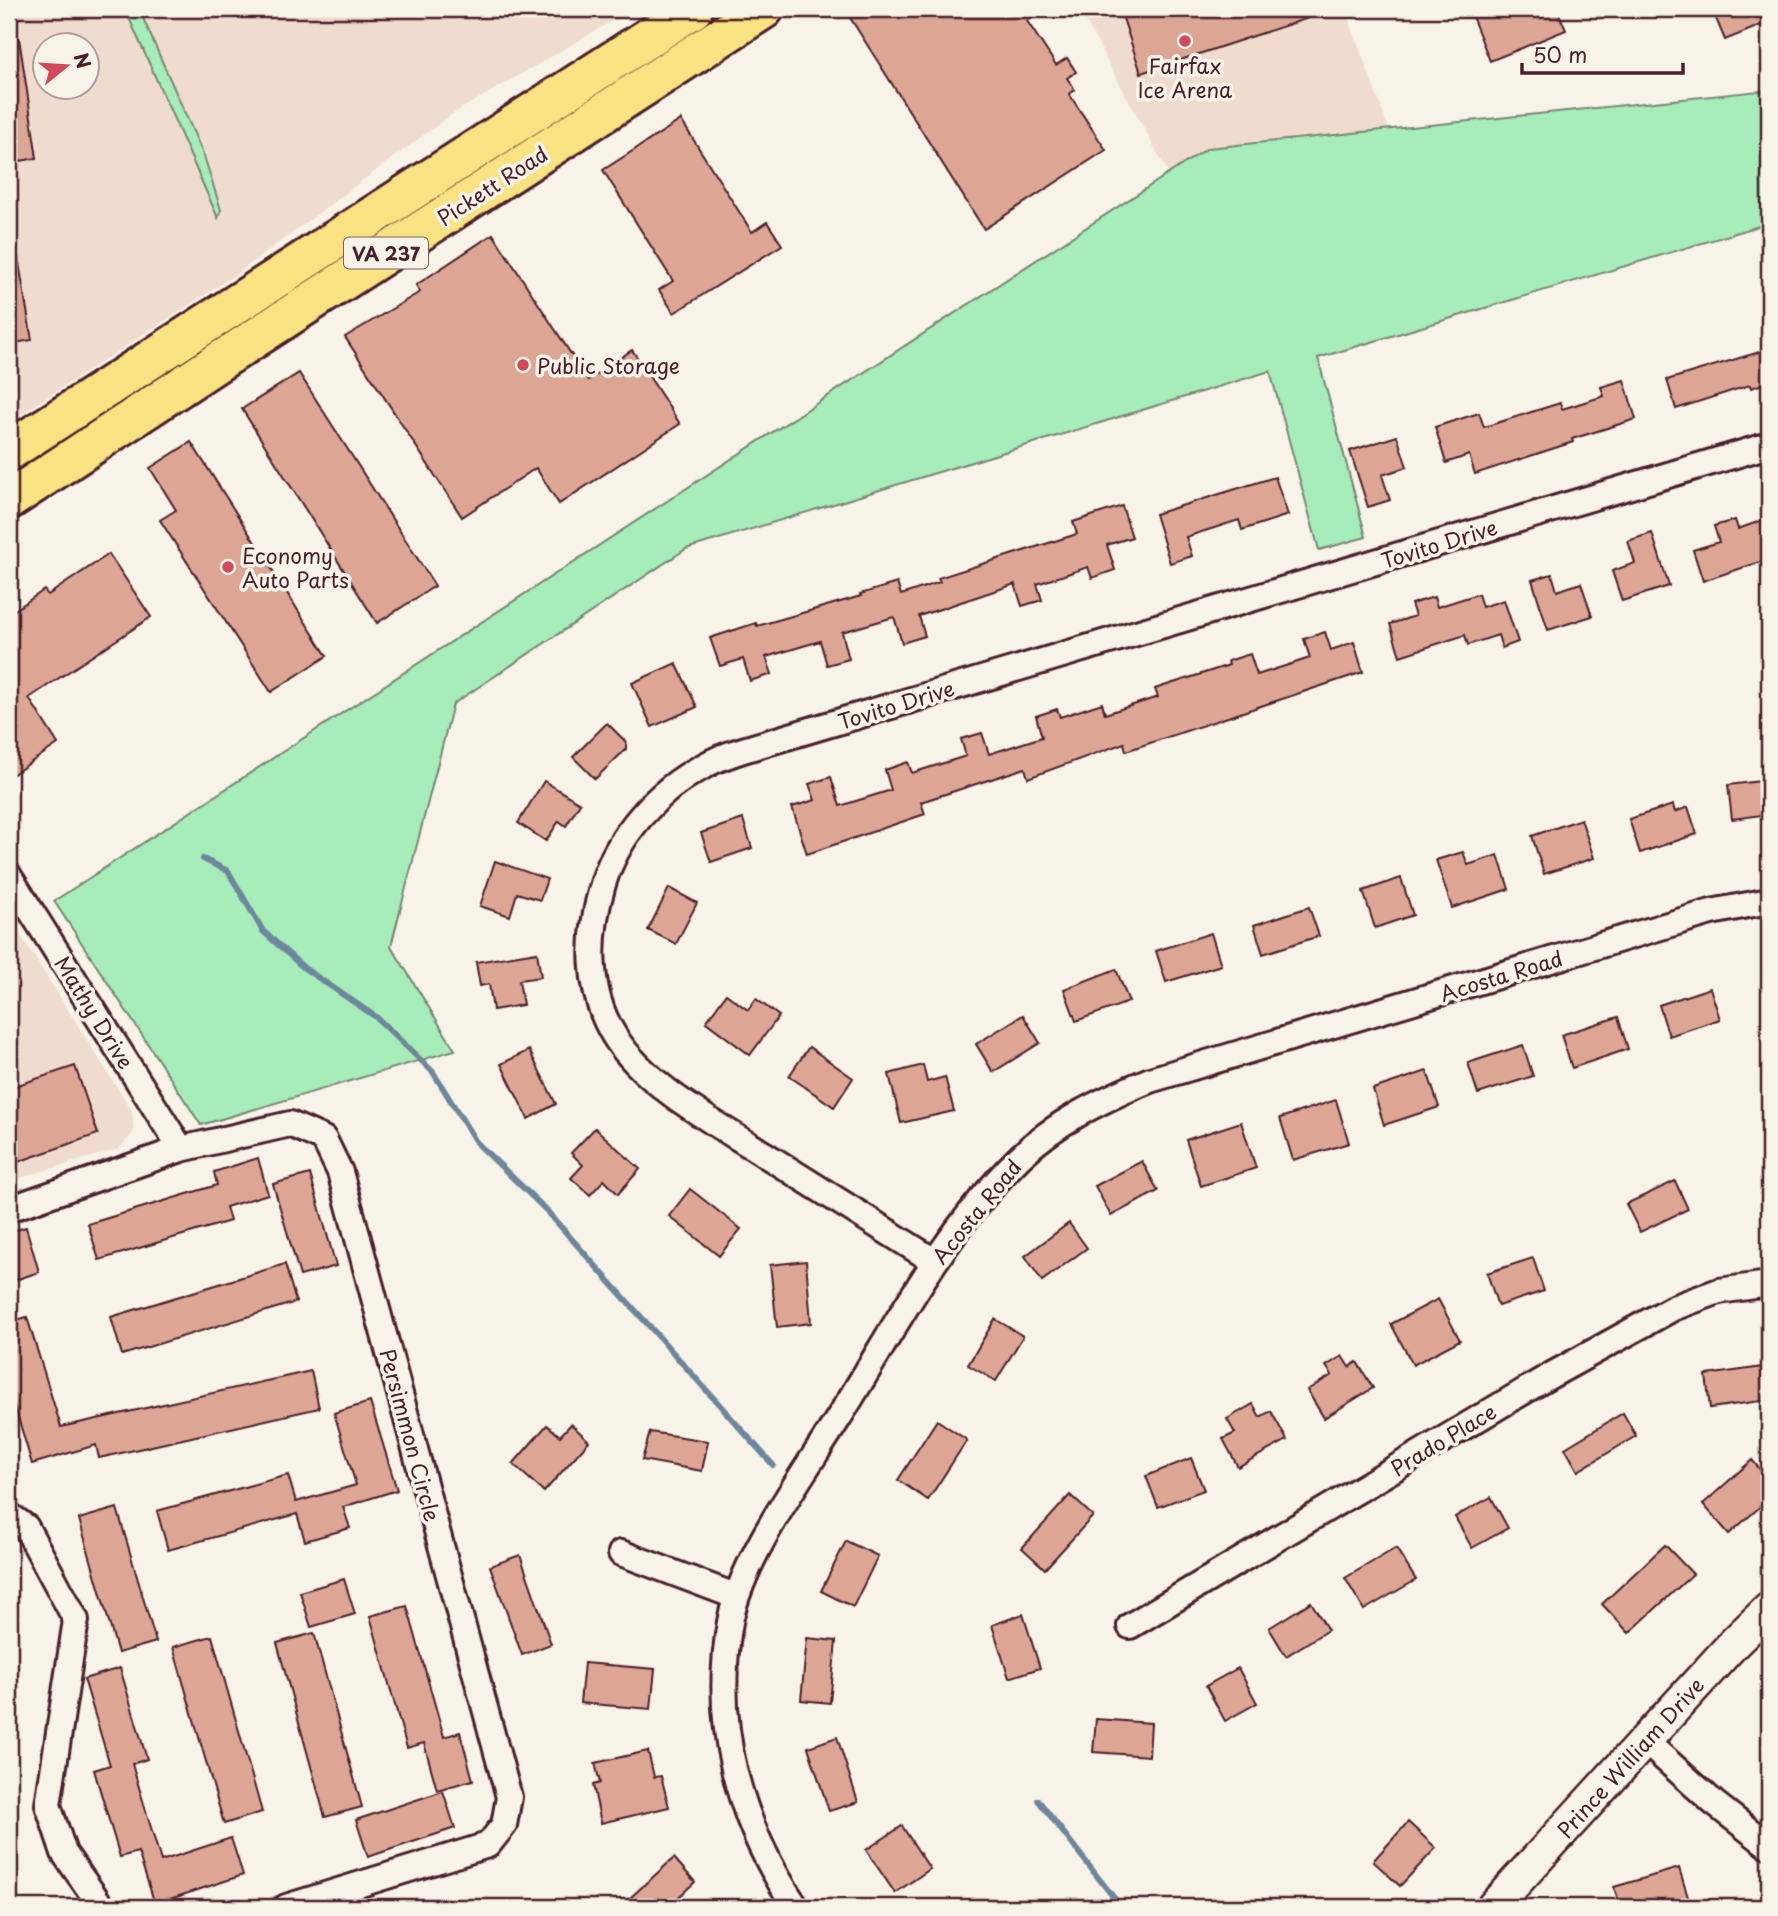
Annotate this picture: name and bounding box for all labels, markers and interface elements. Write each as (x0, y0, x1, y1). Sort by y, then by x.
north arrow (32, 32, 102, 102)
scale bar (1522, 32, 1684, 76)
marker: Fairfax Ice Arena (1177, 33, 1193, 49)
text: 50 m (1533, 38, 1587, 70)
text: N (67, 49, 99, 72)
place label: Fairfax Ice Arena (1138, 49, 1232, 105)
street label: Pickett Road (430, 137, 554, 233)
road number: VA 237 (344, 238, 428, 268)
place label: Public Storage (537, 349, 680, 381)
marker: Public Storage (515, 357, 531, 373)
street label: Tovito Drive (1377, 510, 1501, 576)
place label: Economy Auto Parts (242, 539, 349, 595)
marker: Economy Auto Parts (220, 559, 236, 575)
street label: Tovito Drive (834, 671, 958, 737)
street label: Acosta Road (1436, 941, 1566, 1009)
street label: Mathy Drive (48, 949, 142, 1075)
street label: Acosta Road (924, 1152, 1028, 1270)
street label: Persimmon Circle (373, 1345, 449, 1525)
street label: Prado Place (1384, 1395, 1502, 1483)
street label: Prince William Drive (1549, 1670, 1711, 1844)

